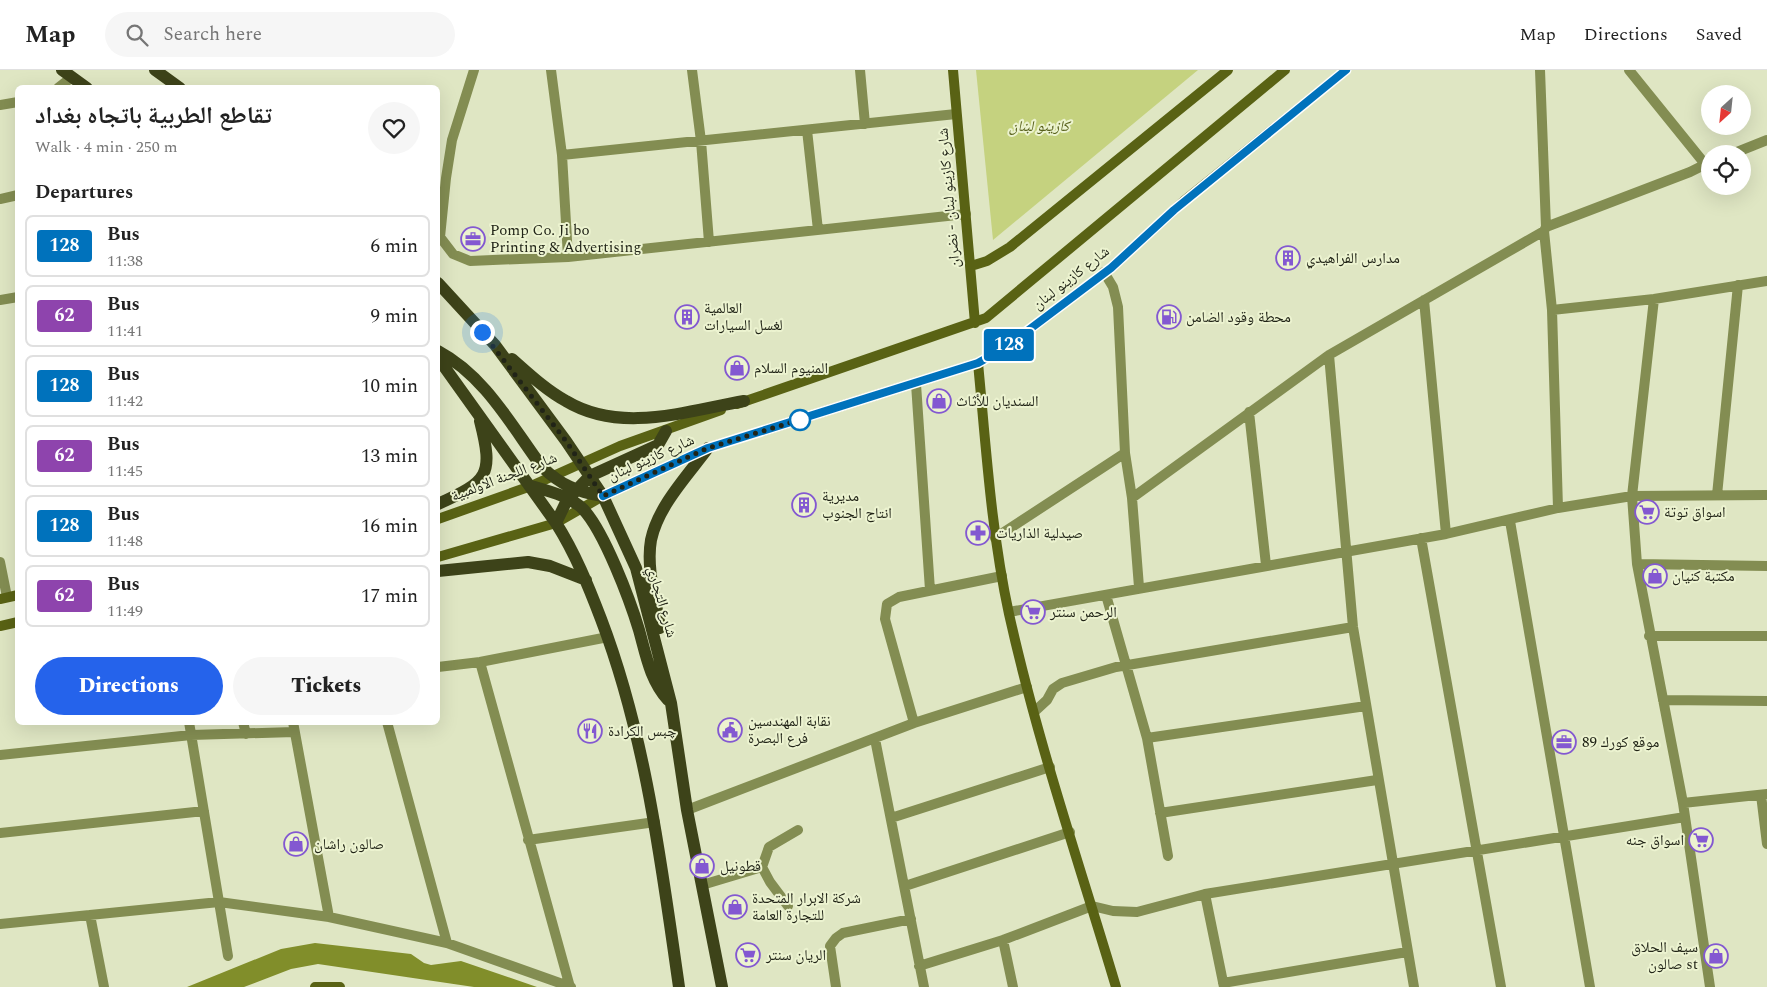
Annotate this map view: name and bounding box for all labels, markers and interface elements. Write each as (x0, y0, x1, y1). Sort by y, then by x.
search box (105, 12, 455, 57)
text: Map (25, 17, 75, 53)
text: Search here (163, 20, 262, 49)
icon: search (123, 21, 151, 49)
text: Map (1520, 21, 1556, 48)
text: Directions (1584, 21, 1668, 48)
text: Saved (1696, 21, 1742, 48)
north arrow (1701, 85, 1751, 135)
map controls (1701, 85, 1751, 195)
text: تقاطع الطربية باتجاه بغداد (35, 98, 272, 134)
button: heart (368, 102, 420, 154)
park label: كازينو لبنان (1009, 115, 1072, 138)
street label: شارع كازينو لبنان - نضران (931, 127, 967, 269)
text: Walk · 4 min · 250 m (35, 135, 178, 159)
button: locate (1701, 145, 1751, 195)
text: Departures (35, 178, 133, 207)
place label: Pomp Co. Ji bo Printing & Advertising (490, 219, 641, 259)
text: Bus (107, 220, 140, 249)
office icon: Pomp Co. Ji bo Printing & Advertising (460, 226, 486, 252)
text: 128 (49, 232, 80, 259)
text: 6 min (370, 232, 418, 261)
street label: شارع كازينو لبنان (1027, 240, 1115, 316)
building icon: مدارس الفراهيدي (1275, 245, 1301, 271)
place label: مدارس الفراهيدي (1306, 247, 1400, 270)
text: 11:38 (107, 249, 143, 273)
text: Bus (107, 290, 140, 319)
place label: العالمية لغسل السيارات (704, 297, 783, 337)
text: 62 (54, 302, 75, 329)
text: 9 min (370, 302, 418, 331)
building icon: العالمية لغسل السيارات (674, 304, 700, 330)
fuel station icon: محطة وقود الضامن (1156, 304, 1182, 330)
place label: محطة وقود الضامن (1186, 306, 1291, 329)
text: 11:41 (107, 319, 143, 343)
your location (470, 320, 495, 345)
line badge: 128 (980, 329, 1038, 361)
text: 128 (994, 331, 1024, 358)
shop icon: المنيوم السلام (724, 355, 750, 381)
place label: المنيوم السلام (754, 357, 828, 380)
text: Bus (107, 360, 140, 389)
text: 128 (49, 372, 80, 399)
text: 10 min (361, 372, 418, 401)
shop icon: السنديان للأثاث (926, 388, 952, 414)
text: 11:42 (107, 389, 143, 413)
place label: السنديان للأثاث (956, 390, 1039, 413)
unlabelled marker (789, 409, 811, 431)
street label: شارع كازينو لبنان (604, 429, 698, 487)
text: Bus (107, 430, 140, 459)
text: 62 (54, 442, 75, 469)
text: 13 min (361, 442, 418, 471)
street label: شارع اللجنة الاولمبية (448, 446, 560, 508)
text: 11:45 (107, 459, 143, 483)
place label: مديرية انتاج الجنوب (822, 485, 892, 525)
building icon: مديرية انتاج الجنوب (791, 492, 817, 518)
supermarket icon: اسواق توتة (1634, 499, 1660, 525)
text: Bus (107, 500, 140, 529)
place label: اسواق توتة (1664, 501, 1726, 524)
text: 128 (49, 512, 80, 539)
text: 16 min (361, 512, 418, 541)
pharmacy icon: صيدلية الذاريات (965, 520, 991, 546)
place label: صيدلية الذاريات (996, 522, 1083, 545)
text: 11:48 (107, 529, 143, 553)
shop icon: مكتبة كنيان (1642, 563, 1668, 589)
street label: شارع التجاري (641, 564, 683, 641)
place label: مكتبة كنيان (1672, 565, 1735, 588)
text: Bus (107, 570, 140, 599)
text: 62 (54, 582, 75, 609)
text: 17 min (361, 582, 418, 611)
text: 11:49 (107, 599, 143, 623)
supermarket icon: الرحمن سنتر (1020, 599, 1046, 625)
place label: الرحمن سنتر (1049, 601, 1117, 624)
button: Directions (35, 657, 223, 715)
button: Tickets (233, 657, 420, 715)
place label: نقابة المهندسين فرع البصرة (748, 710, 831, 750)
public building icon: نقابة المهندسين فرع البصرة (717, 717, 743, 743)
restaurant icon: چبس الكرادة (577, 718, 603, 744)
place label: چبس الكرادة (608, 720, 677, 743)
office icon: موقع كورك 89 (1551, 729, 1577, 755)
place label: موقع كورك 89 (1582, 731, 1659, 754)
supermarket icon: اسواق جنه (1688, 827, 1714, 853)
place label: اسواق جنه (1626, 829, 1684, 852)
shop icon: صالون راشان (283, 831, 309, 857)
place label: صالون راشان (314, 833, 384, 856)
shop icon: قطونيل (689, 853, 715, 879)
place label: قطونيل (720, 855, 761, 878)
place label: شركة الابرار المتحدة للتجارة العامة (752, 887, 861, 927)
shop icon: شركة الابرار المتحدة للتجارة العامة (722, 894, 748, 920)
place label: سيف الحلاق صالون st (1631, 936, 1698, 976)
supermarket icon: الريان سنتر (735, 942, 761, 968)
shop icon: سيف الحلاق صالون st (1703, 943, 1729, 969)
place label: الريان سنتر (765, 944, 826, 967)

